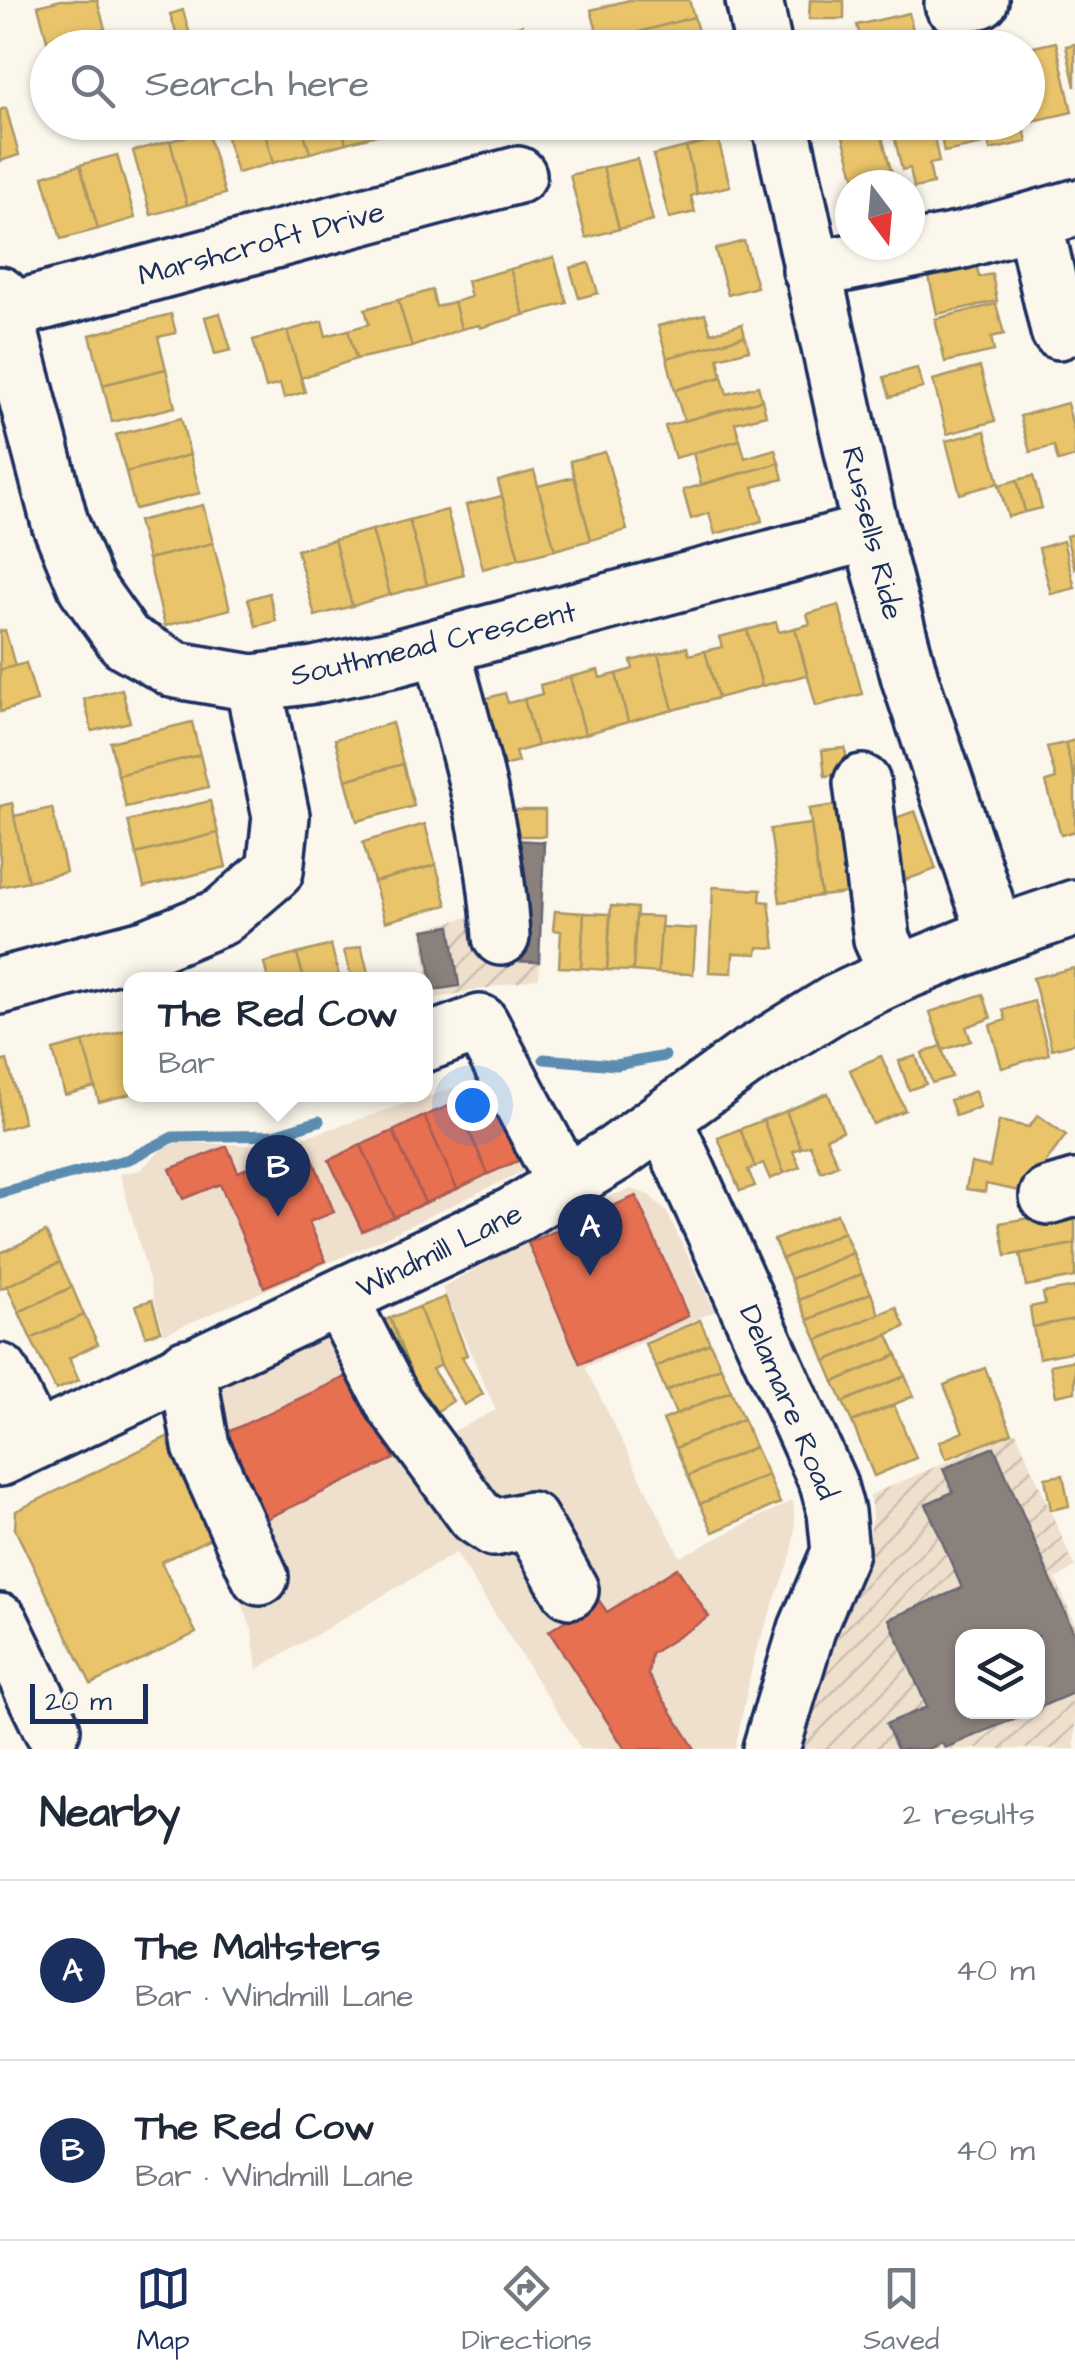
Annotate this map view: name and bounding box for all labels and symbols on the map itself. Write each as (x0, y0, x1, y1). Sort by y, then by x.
north arrow (835, 170, 925, 260)
street label: Marshcroft Drive (134, 191, 389, 297)
street label: Russells Ride (830, 442, 914, 624)
street label: Southmead Crescent (286, 591, 580, 697)
your location (447, 1080, 498, 1131)
pin: B (246, 1134, 310, 1217)
street label: Windmill Lane (349, 1193, 529, 1309)
pin: A (558, 1194, 622, 1276)
street label: Delamare Road (728, 1298, 848, 1506)
scale bar (30, 1679, 148, 1724)

